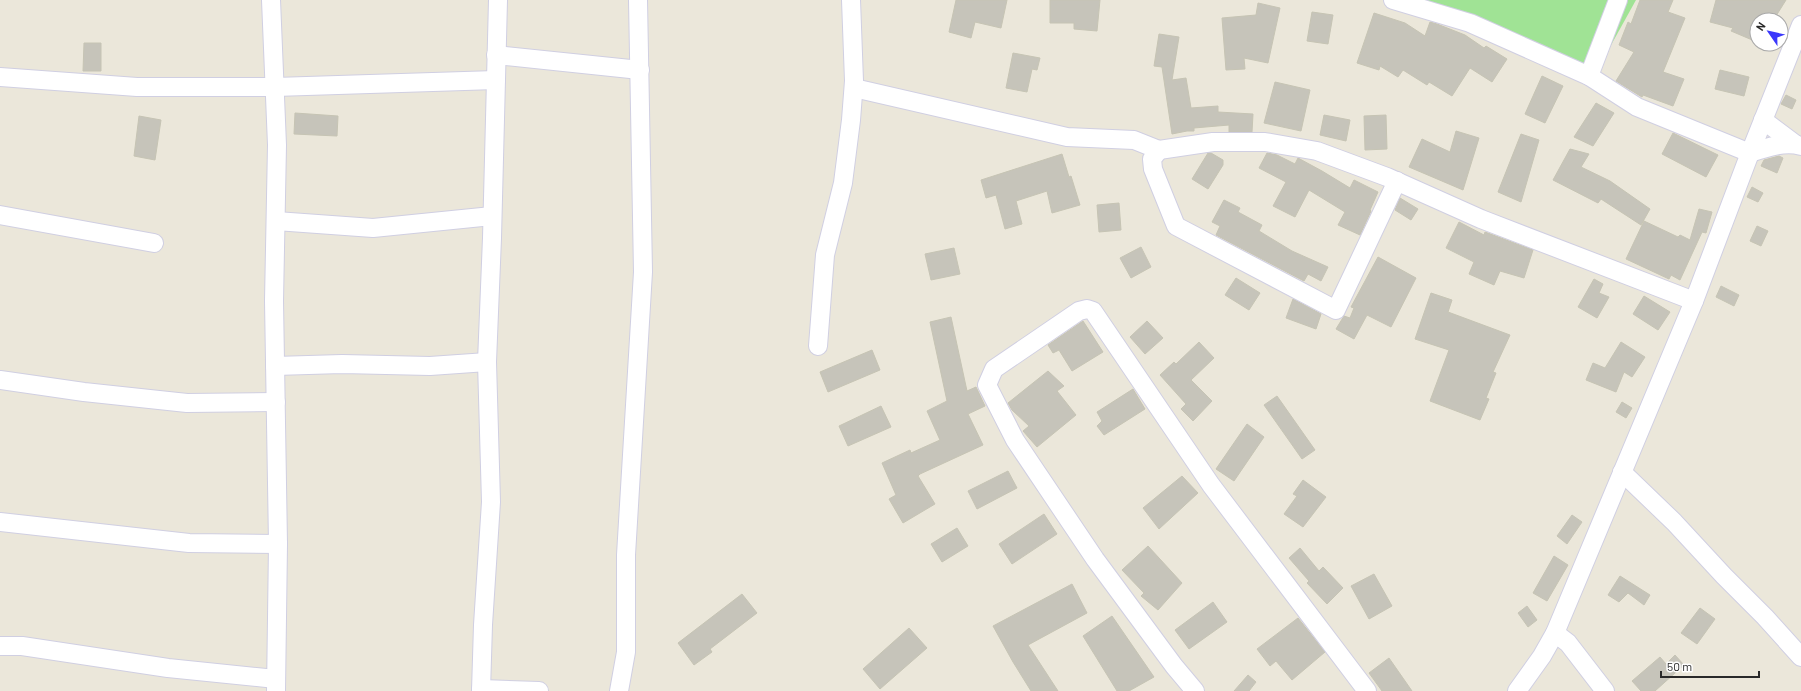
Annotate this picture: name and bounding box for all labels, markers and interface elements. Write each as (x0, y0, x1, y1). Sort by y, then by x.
north arrow (1749, 12, 1789, 52)
text: N (1753, 19, 1768, 33)
scale bar (1661, 653, 1759, 679)
text: 50 m (1667, 659, 1692, 673)

